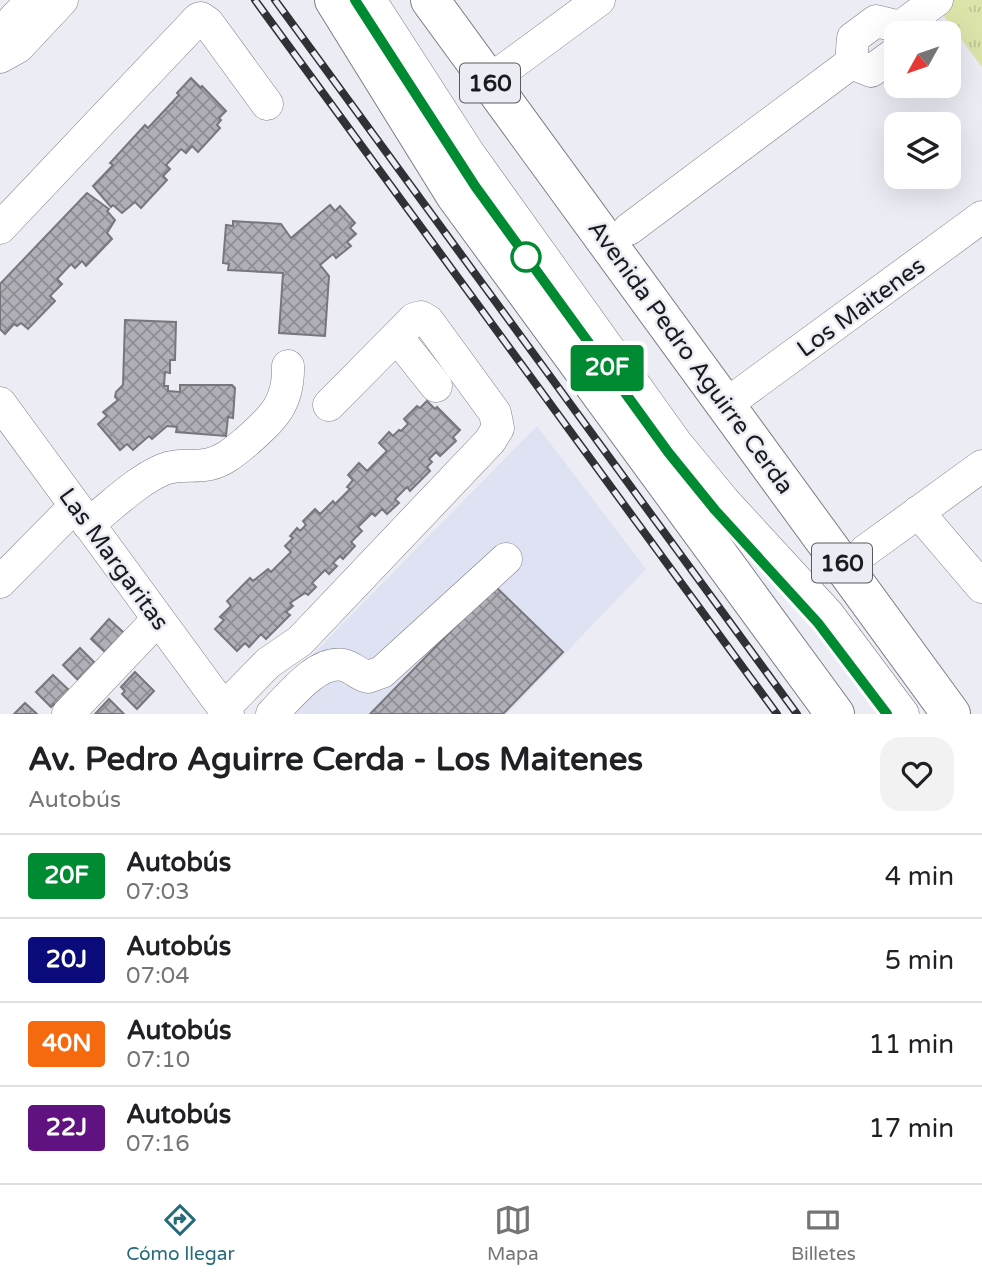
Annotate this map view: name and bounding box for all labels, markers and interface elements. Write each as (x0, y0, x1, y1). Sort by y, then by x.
north arrow (884, 21, 961, 98)
map controls (884, 21, 961, 189)
road number: 160 (460, 64, 520, 102)
button: layers (884, 112, 961, 189)
street label: Avenida Pedro Aguirre Cerda (581, 215, 800, 500)
unlabelled marker (511, 242, 541, 272)
street label: Los Maitenes (792, 251, 931, 364)
line badge: 20F (567, 345, 647, 391)
text: 20F (585, 353, 629, 382)
street label: Las Margaritas (52, 483, 175, 636)
road number: 160 (812, 544, 872, 582)
button: heart (880, 737, 954, 811)
text: Av. Pedro Aguirre Cerda - Los Maitenes (28, 740, 643, 779)
text: Autobús (28, 786, 121, 814)
text: Autobús (126, 847, 231, 878)
text: 20F (44, 861, 89, 890)
text: 4 min (885, 861, 954, 892)
text: 07:03 (126, 878, 190, 906)
text: Autobús (126, 931, 231, 962)
text: 20J (46, 945, 87, 974)
text: 5 min (885, 945, 954, 976)
text: 07:04 (126, 962, 190, 990)
text: Autobús (126, 1015, 232, 1046)
text: 40N (42, 1029, 91, 1058)
text: 11 min (868, 1029, 954, 1060)
text: 07:10 (126, 1046, 190, 1074)
text: Autobús (126, 1099, 231, 1130)
text: 22J (46, 1113, 87, 1142)
text: 17 min (868, 1113, 954, 1144)
text: 07:16 (126, 1130, 190, 1158)
tab: Cómo llegar (126, 1201, 235, 1265)
tab: Mapa (487, 1201, 539, 1265)
tab: Billetes (791, 1201, 856, 1265)

